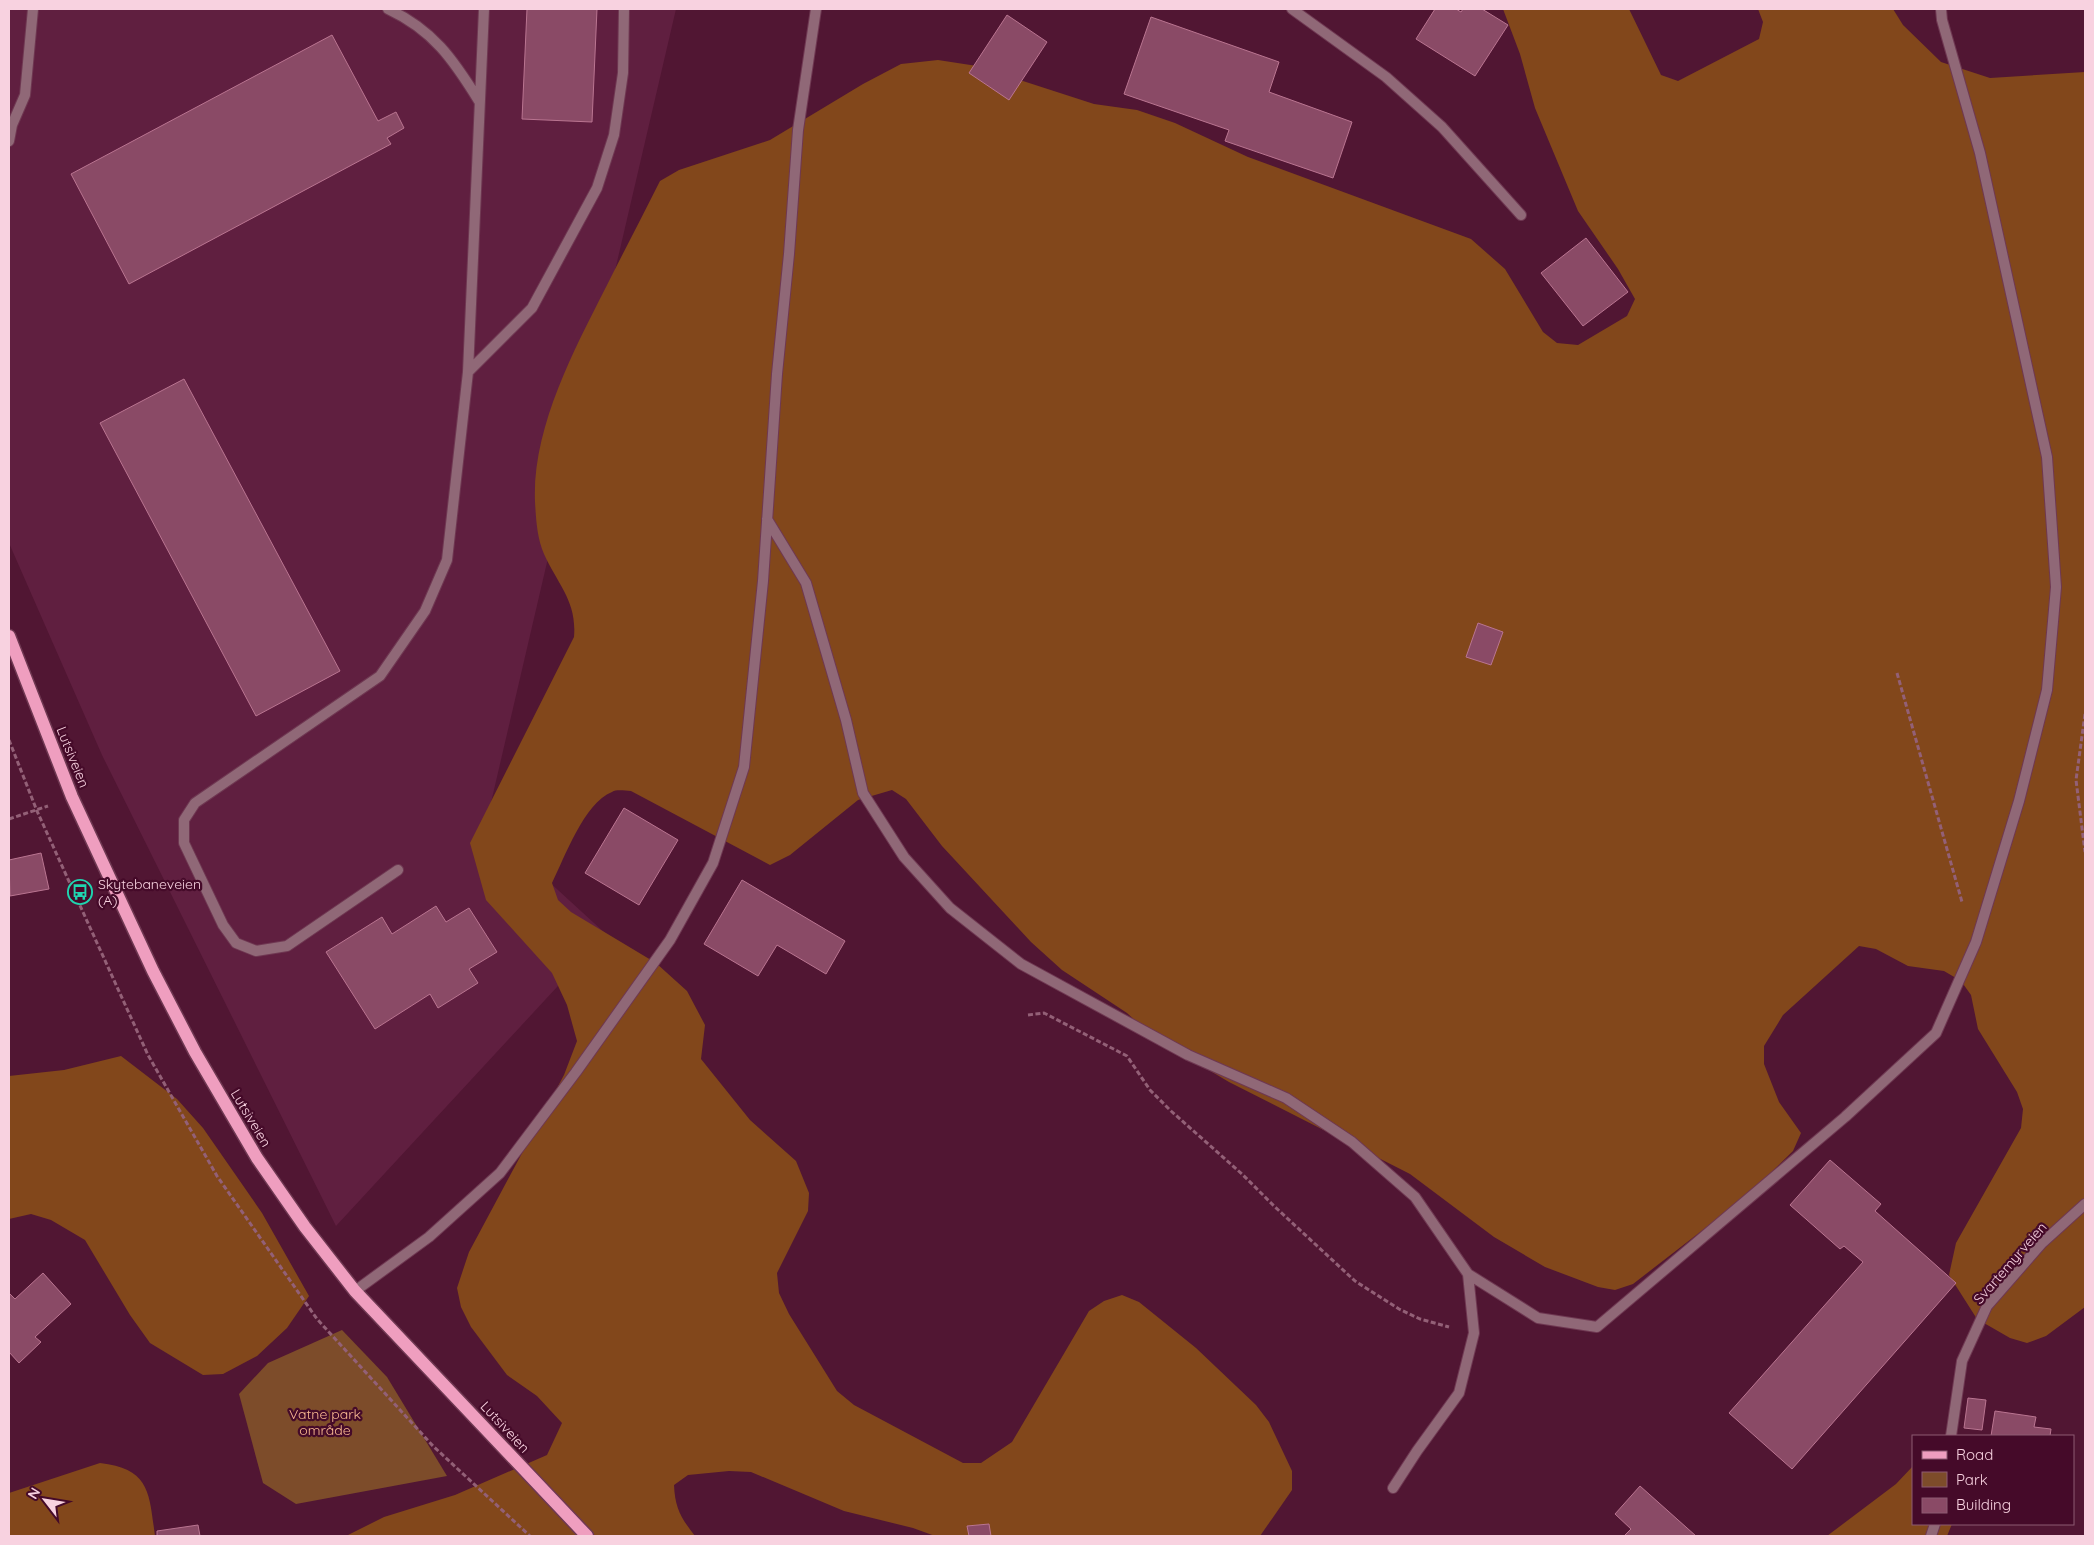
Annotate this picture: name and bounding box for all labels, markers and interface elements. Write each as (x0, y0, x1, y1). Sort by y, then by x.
street label: Lutsiveien (53, 724, 93, 790)
place label: Skytebaneveien (A) (98, 875, 201, 909)
bus stop icon: Skytebaneveien (A) (67, 879, 93, 905)
street label: Lutsiveien (227, 1086, 275, 1150)
street label: Svartemyrveien (1970, 1218, 2050, 1308)
street label: Lutsiveien (477, 1397, 533, 1457)
park label: Vatne park område (289, 1405, 361, 1439)
legend (1912, 1435, 2074, 1525)
text: Road (1956, 1445, 1993, 1464)
text: Park (1956, 1470, 1988, 1489)
north arrow (20, 1475, 70, 1525)
text: N (23, 1484, 44, 1502)
text: Building (1956, 1495, 2011, 1514)

